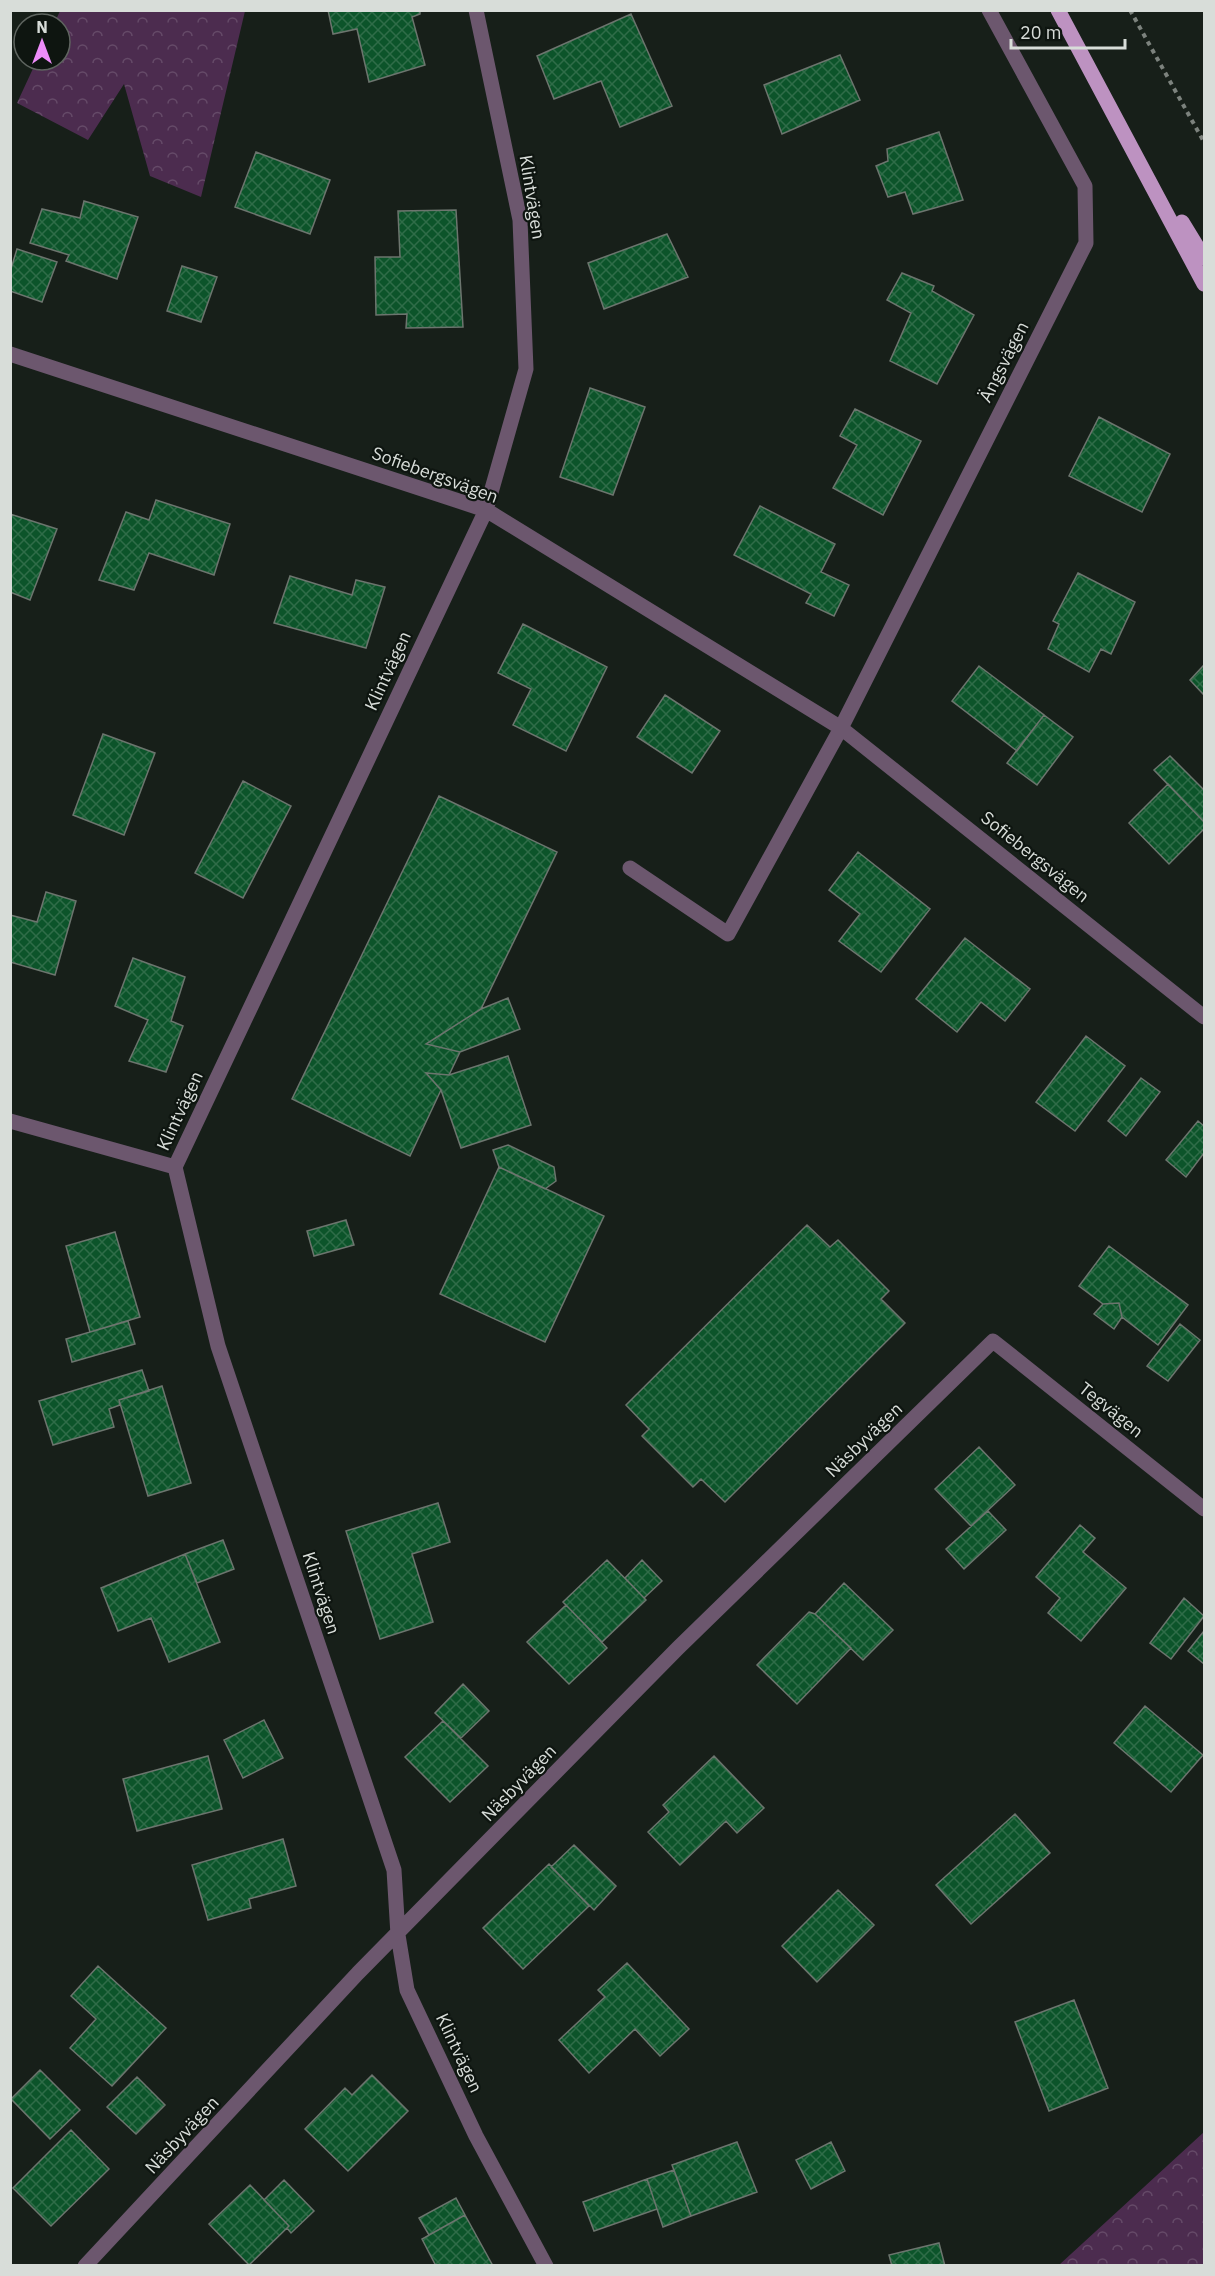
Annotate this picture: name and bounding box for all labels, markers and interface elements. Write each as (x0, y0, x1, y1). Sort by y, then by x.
north arrow (12, 12, 72, 72)
scale bar (1011, 12, 1125, 50)
text: N (36, 17, 48, 37)
text: 20 m (1020, 21, 1062, 44)
street label: Klintvägen (514, 153, 551, 241)
street label: Ängsvägen (973, 318, 1034, 406)
street label: Sofiebergsvägen (369, 441, 502, 508)
street label: Klintvägen (359, 627, 416, 714)
street label: Sofiebergsvägen (976, 806, 1094, 907)
street label: Klintvägen (151, 1067, 208, 1154)
street label: Tegvägen (1074, 1377, 1148, 1443)
street label: Näsbyvägen (820, 1397, 907, 1482)
street label: Klintvägen (297, 1549, 346, 1637)
street label: Näsbyvägen (476, 1739, 561, 1826)
street label: Klintvägen (431, 2009, 488, 2096)
street label: Näsbyvägen (140, 2091, 224, 2178)

